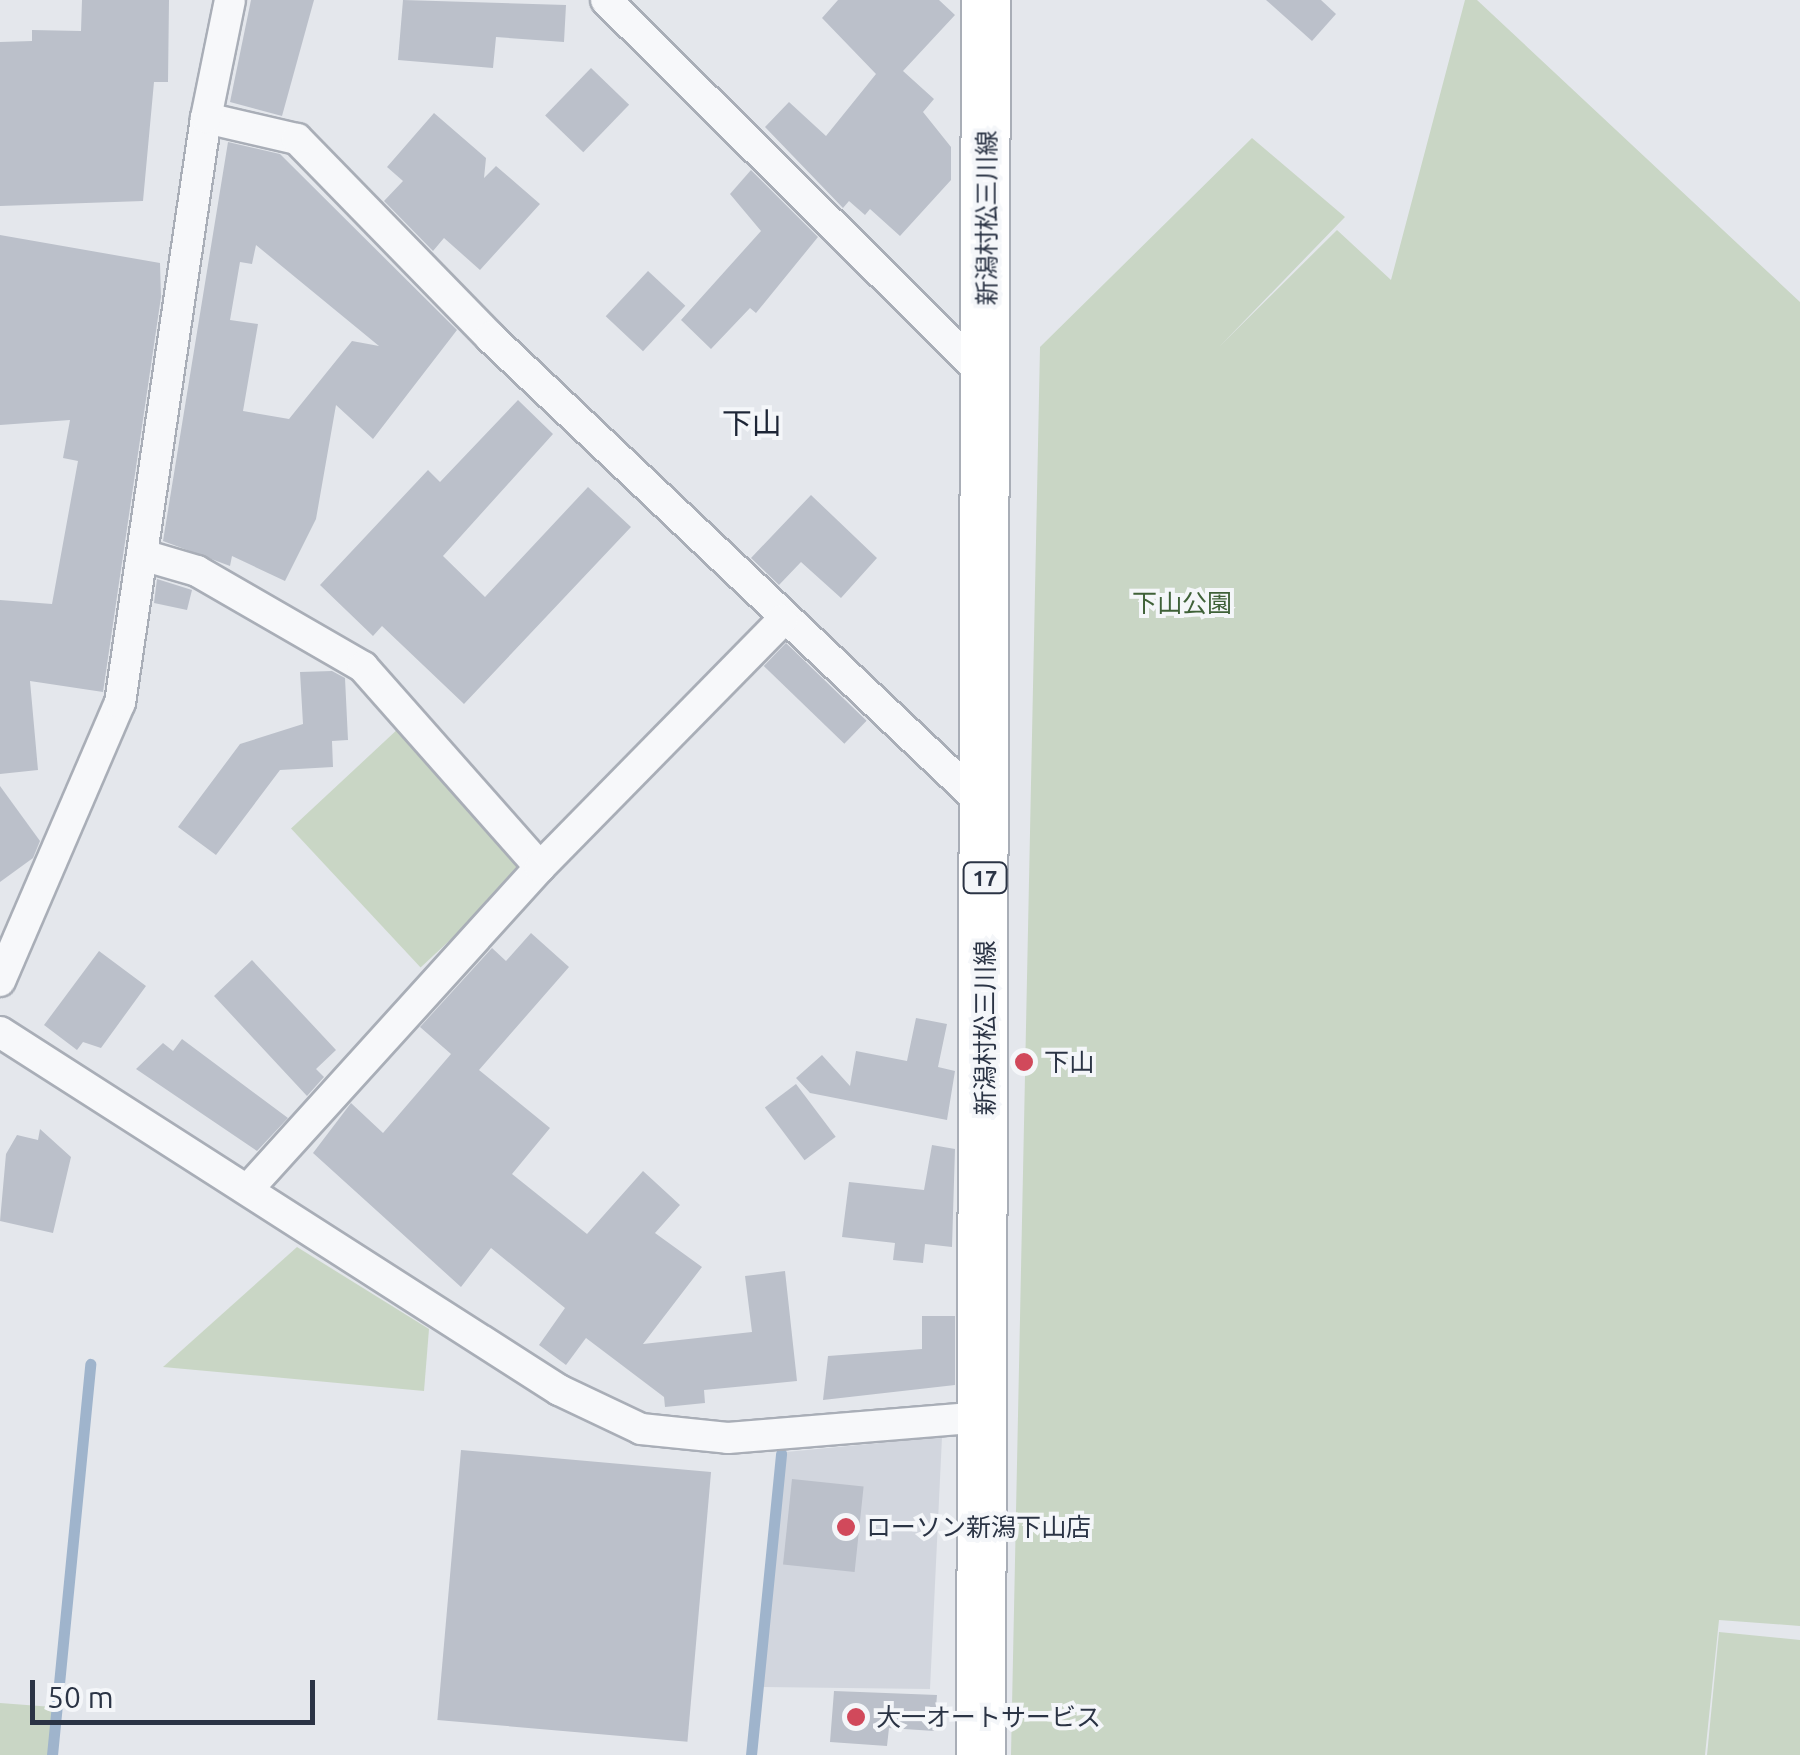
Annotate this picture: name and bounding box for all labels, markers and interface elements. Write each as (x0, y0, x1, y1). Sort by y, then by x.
street label: 新潟村松三川線 (972, 131, 1002, 305)
district label: 下山 (722, 405, 782, 441)
park label: 下山公園 (1132, 588, 1232, 618)
road number: 17 (962, 861, 1008, 895)
street label: 新潟村松三川線 (970, 941, 1000, 1115)
place label: 下山 (1044, 1047, 1094, 1077)
marker: 下山 (1013, 1051, 1035, 1073)
place label: ローソン新潟下山店 (866, 1512, 1091, 1542)
marker: ローソン新潟下山店 (835, 1516, 857, 1538)
scale bar (35, 1660, 320, 1722)
text: 50 m (47, 1680, 114, 1714)
place label: 大一オートサービス (876, 1702, 1101, 1732)
marker: 大一オートサービス (845, 1706, 867, 1728)

